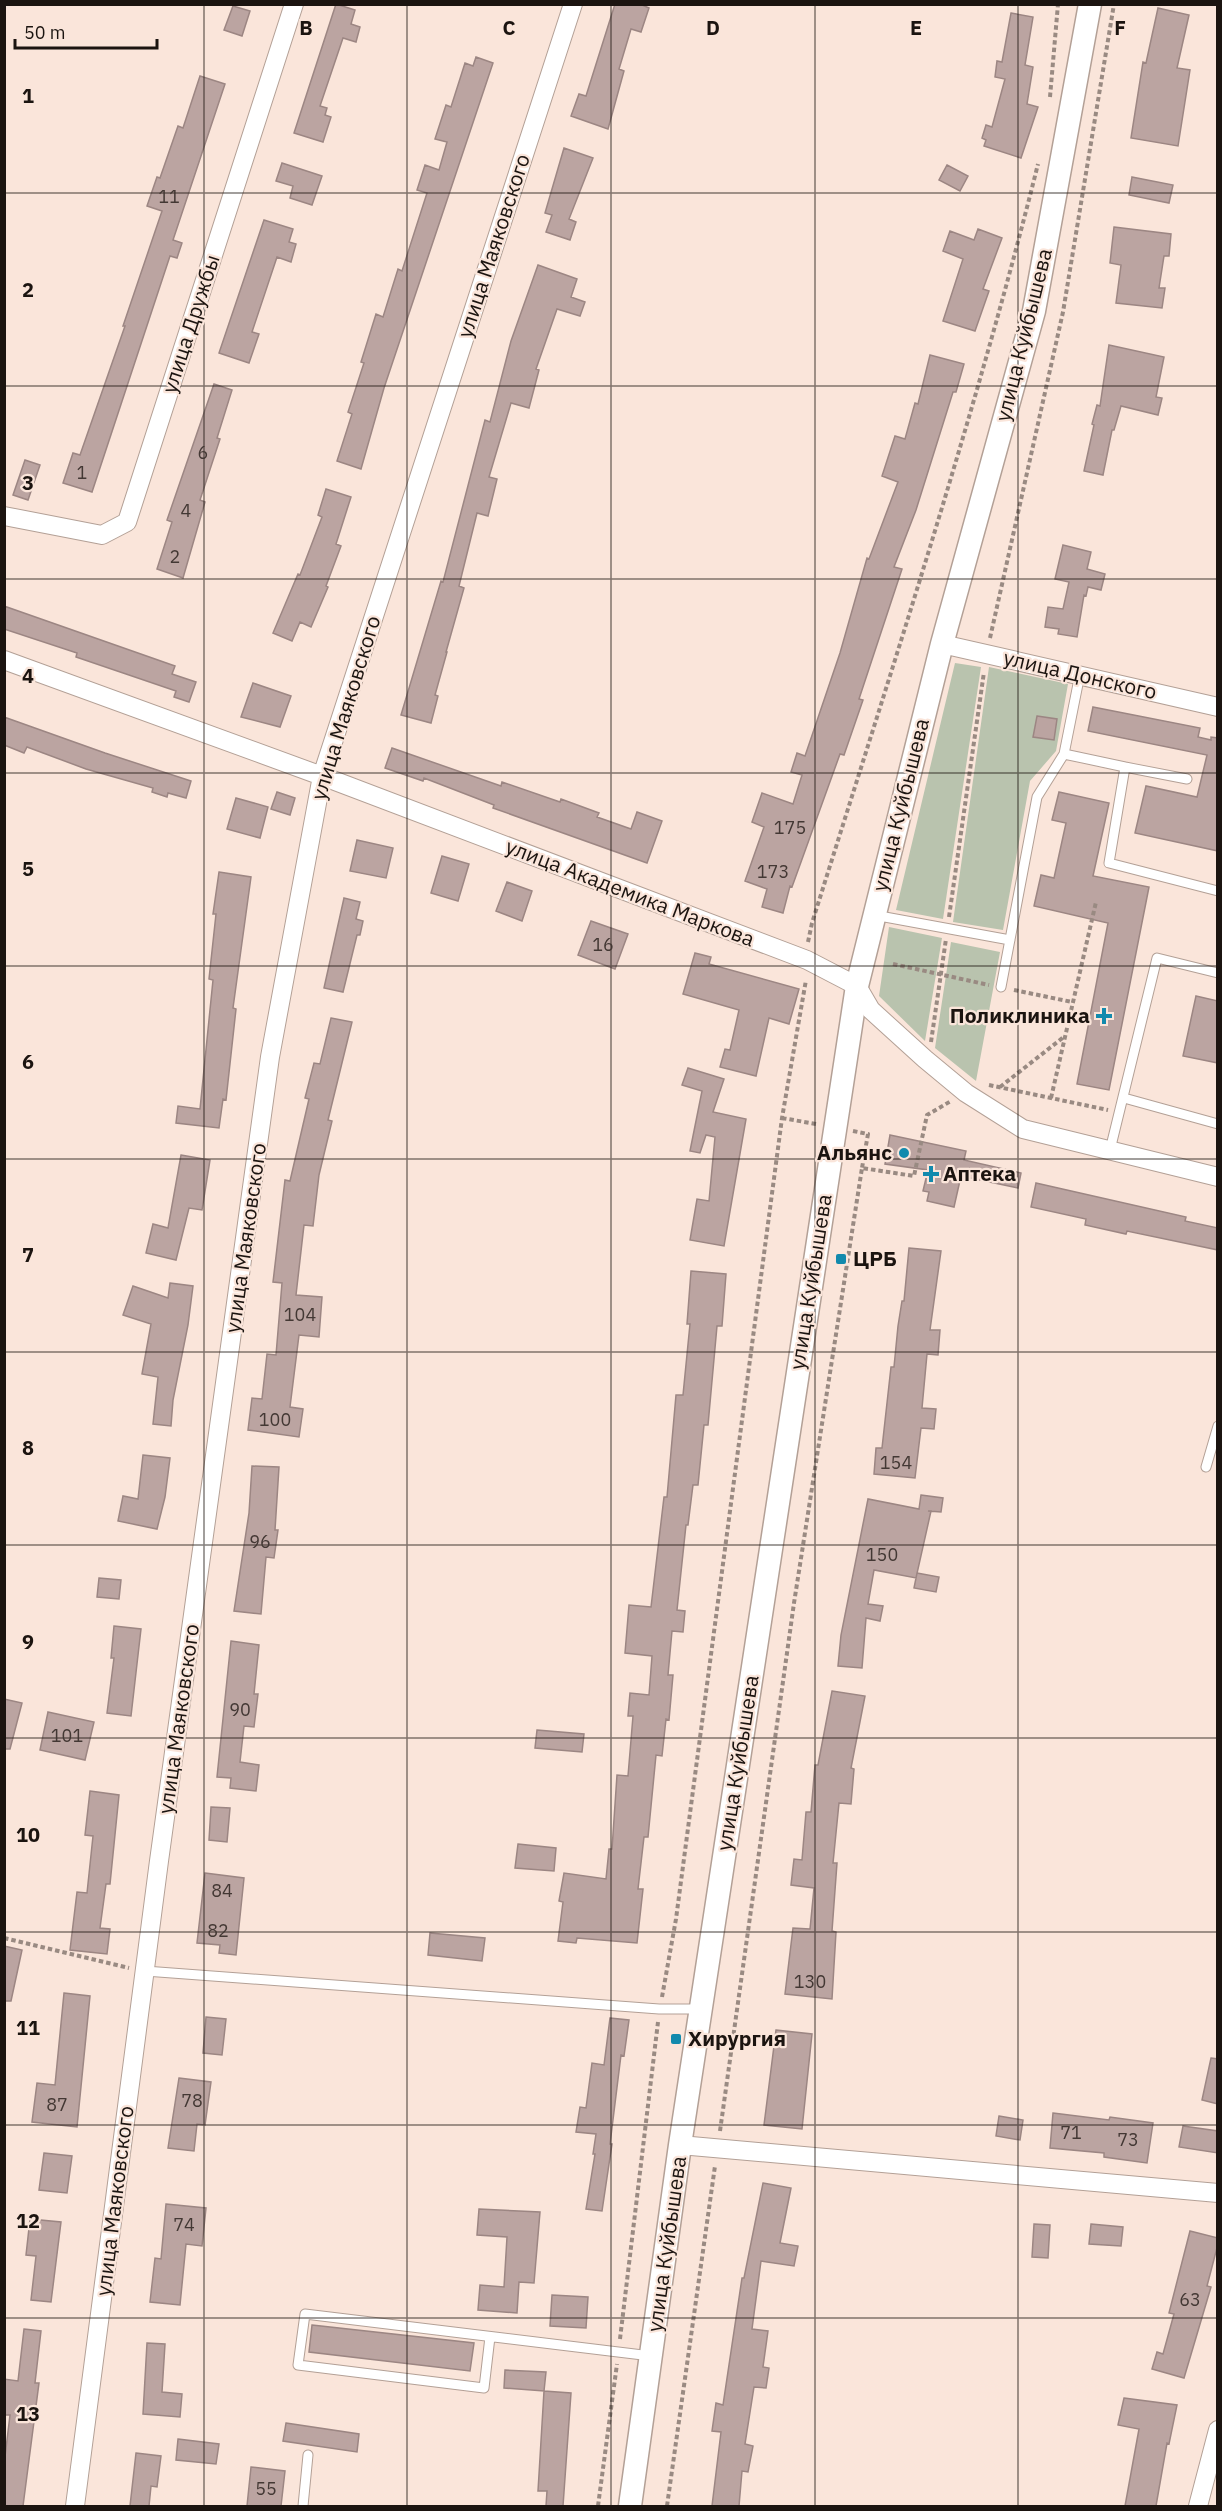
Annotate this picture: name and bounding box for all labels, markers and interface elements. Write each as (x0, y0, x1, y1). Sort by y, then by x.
scale bar (15, 12, 158, 50)
text: B (299, 14, 313, 41)
text: C (502, 14, 516, 41)
text: D (706, 14, 720, 41)
text: E (910, 14, 922, 41)
text: F (1114, 14, 1126, 41)
text: 50 m (24, 21, 66, 44)
text: 1 (22, 82, 34, 109)
street label: улица Маяковского (450, 150, 536, 341)
house number: 11 (158, 185, 180, 208)
street label: улица Куйбышева (988, 245, 1058, 424)
street label: улица Дружбы (154, 251, 226, 397)
text: 2 (22, 276, 34, 303)
house number: 6 (198, 441, 208, 464)
house number: 1 (77, 461, 87, 484)
text: 3 (22, 469, 34, 496)
house number: 4 (181, 499, 192, 522)
house number: 2 (170, 545, 180, 568)
street label: улица Маяковского (304, 612, 386, 803)
street label: улица Донского (1001, 643, 1160, 705)
text: 4 (22, 662, 34, 689)
street label: улица Куйбышева (865, 715, 935, 894)
house number: 175 (774, 816, 806, 839)
street label: улица Академика Маркова (502, 832, 759, 953)
text: 5 (22, 855, 34, 882)
house number: 173 (757, 860, 789, 883)
house number: 16 (592, 933, 614, 956)
place label: Поликлиника (950, 1001, 1090, 1029)
marker: Поликлиника (1095, 1007, 1113, 1025)
text: 6 (22, 1048, 34, 1075)
place label: Альянс (817, 1138, 892, 1166)
street label: улица Маяковского (218, 1141, 272, 1335)
marker: Альянс (897, 1146, 911, 1160)
place label: Аптека (943, 1159, 1016, 1187)
marker: Аптека (924, 1167, 938, 1181)
street label: улица Куйбышева (782, 1192, 838, 1372)
text: 7 (22, 1241, 34, 1268)
place label: ЦРБ (853, 1244, 897, 1272)
marker: ЦРБ (834, 1252, 848, 1266)
house number: 104 (284, 1303, 316, 1326)
house number: 100 (259, 1408, 291, 1431)
text: 8 (22, 1434, 34, 1461)
house number: 154 (880, 1451, 912, 1474)
house number: 96 (249, 1530, 271, 1553)
house number: 150 (866, 1543, 898, 1566)
street label: улица Маяковского (151, 1622, 205, 1816)
text: 9 (22, 1628, 34, 1655)
street label: улица Куйбышева (709, 1673, 765, 1853)
house number: 90 (229, 1698, 251, 1721)
house number: 101 (51, 1724, 83, 1747)
text: 10 (16, 1821, 40, 1848)
house number: 84 (211, 1879, 233, 1902)
house number: 82 (207, 1919, 229, 1942)
house number: 130 (794, 1970, 826, 1993)
text: 11 (16, 2014, 40, 2041)
place label: Хирургия (688, 2024, 786, 2052)
marker: Хирургия (669, 2032, 683, 2046)
house number: 78 (181, 2089, 203, 2112)
house number: 87 (46, 2093, 68, 2116)
street label: улица Маяковского (88, 2104, 140, 2298)
house number: 71 (1060, 2121, 1082, 2144)
house number: 73 (1117, 2128, 1139, 2151)
street label: улица Куйбышева (640, 2154, 692, 2334)
text: 12 (16, 2207, 40, 2234)
house number: 74 (173, 2213, 195, 2236)
house number: 63 (1179, 2288, 1201, 2311)
text: 13 (16, 2400, 40, 2427)
house number: 55 (255, 2477, 277, 2500)

